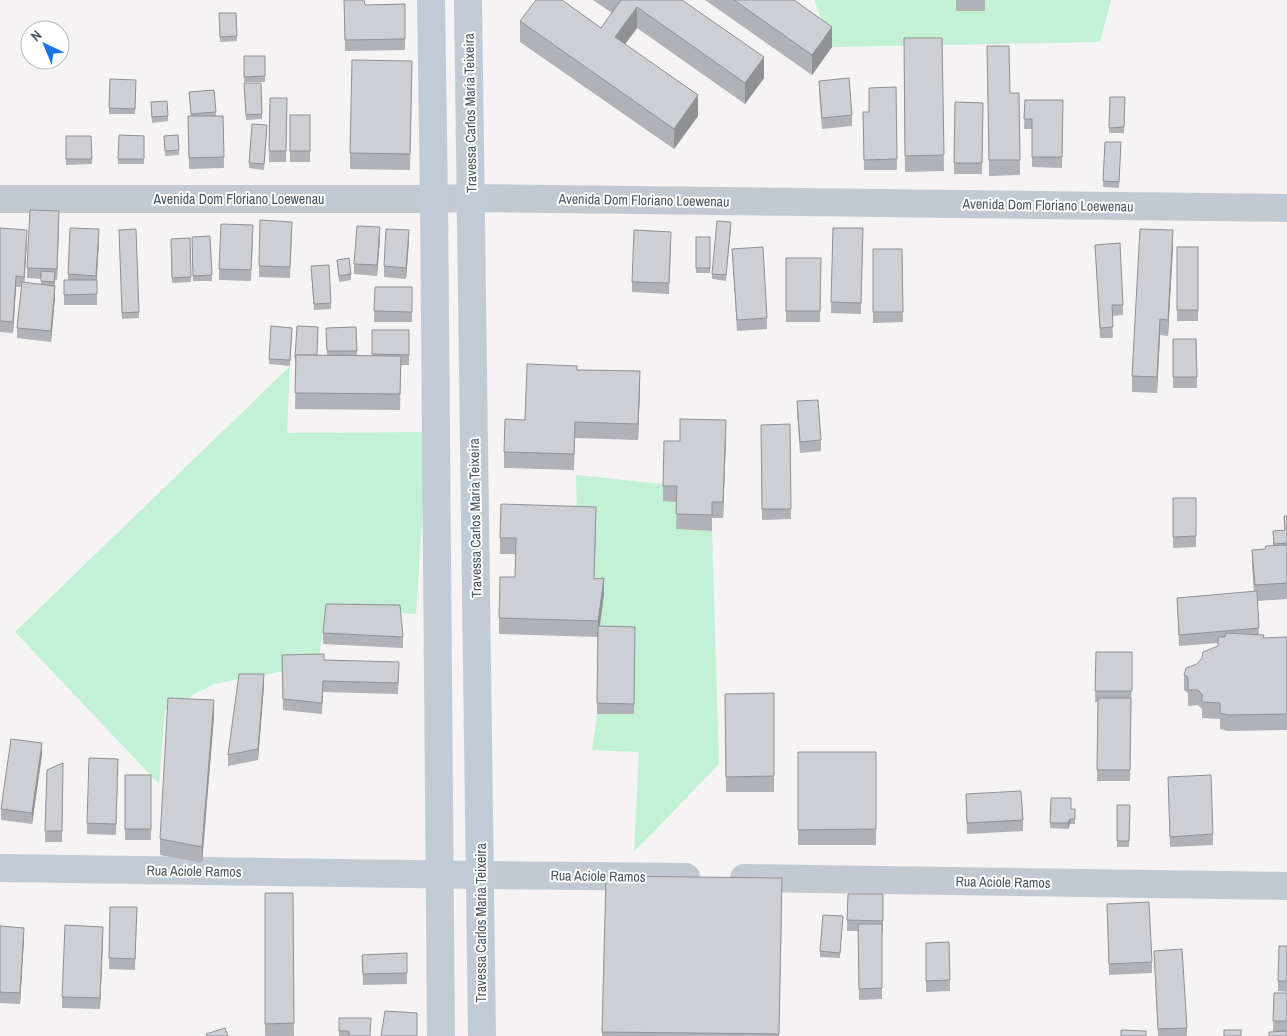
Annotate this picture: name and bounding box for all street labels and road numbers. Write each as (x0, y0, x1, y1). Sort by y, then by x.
street label: Travessa Carlos Maria Teixeira (460, 32, 480, 193)
street label: Avenida Dom Floriano Loewenau (557, 189, 730, 210)
street label: Avenida Dom Floriano Loewenau (153, 190, 324, 208)
street label: Avenida Dom Floriano Loewenau (961, 194, 1134, 215)
street label: Travessa Carlos Maria Teixeira (465, 437, 485, 598)
street label: Travessa Carlos Maria Teixeira (472, 843, 490, 1003)
street label: Rua Aciole Ramos (146, 861, 242, 881)
street label: Rua Aciole Ramos (550, 866, 646, 886)
street label: Rua Aciole Ramos (955, 872, 1051, 892)

